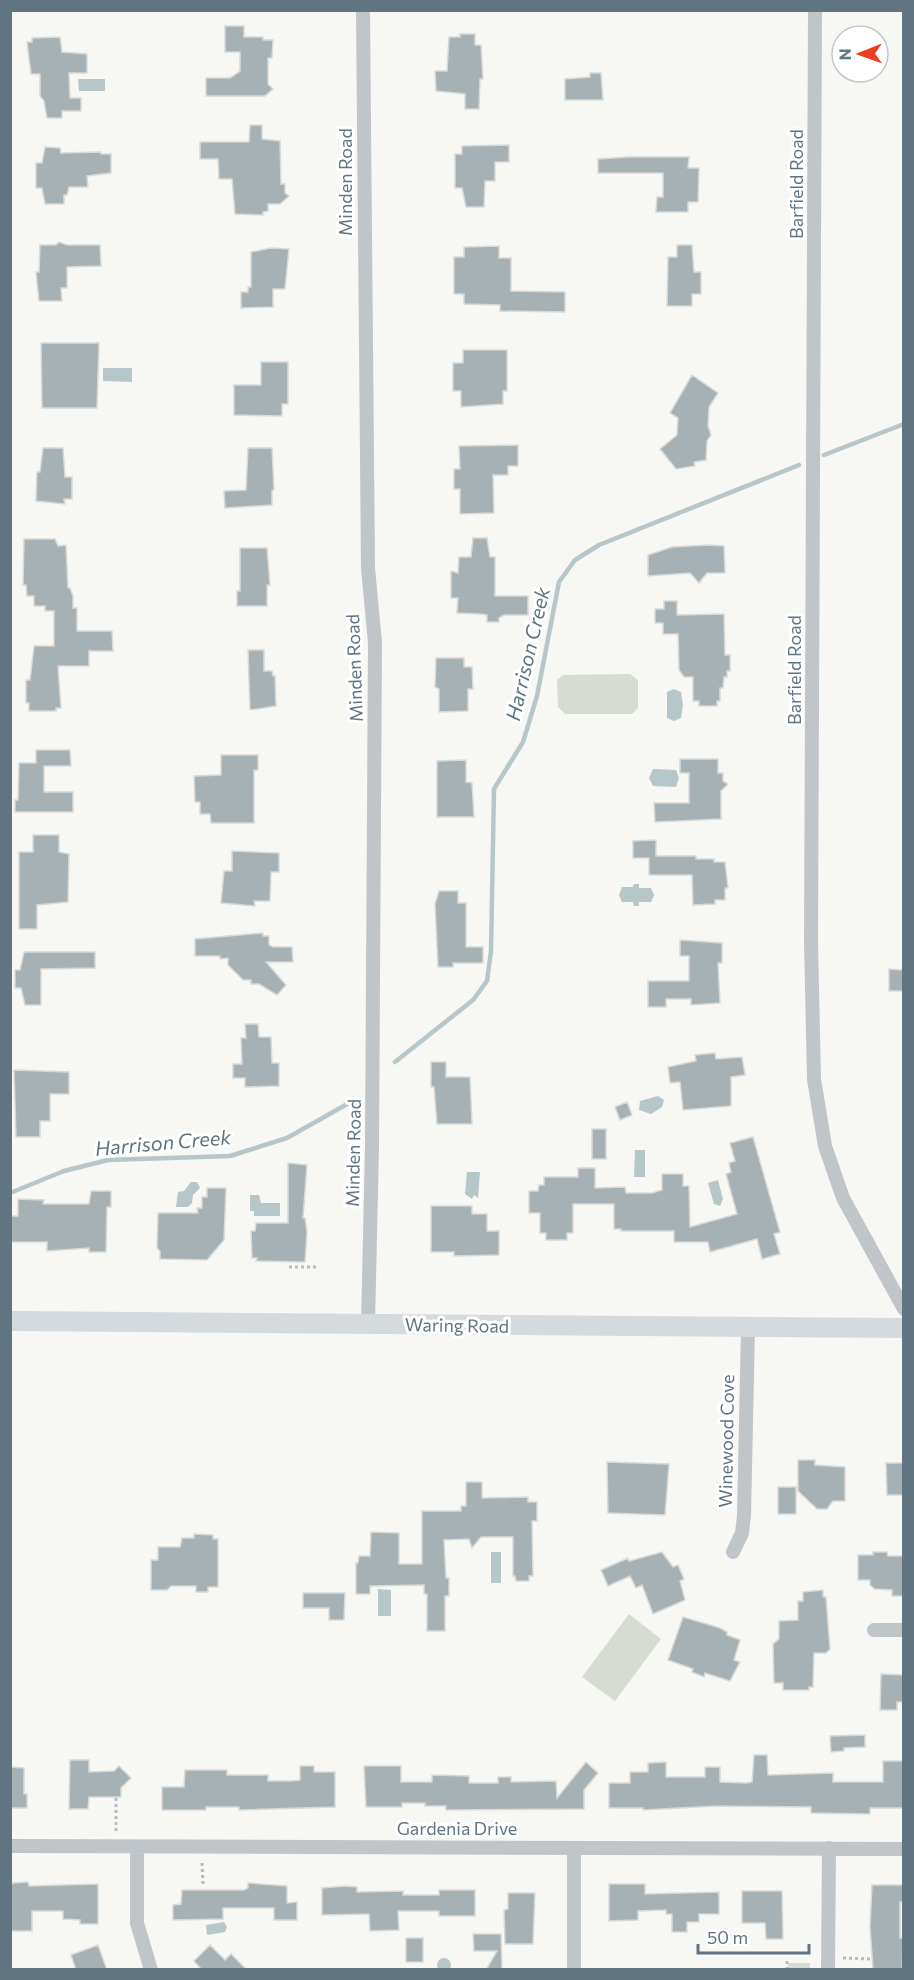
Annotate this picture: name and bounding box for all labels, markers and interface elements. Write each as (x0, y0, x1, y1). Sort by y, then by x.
north arrow (830, 24, 890, 84)
text: N (835, 48, 854, 60)
street label: Minden Road (334, 128, 356, 236)
street label: Barfield Road (785, 129, 807, 239)
water label: Harrison Creek (500, 584, 554, 723)
street label: Minden Road (341, 614, 367, 722)
street label: Barfield Road (783, 615, 805, 725)
street label: Minden Road (341, 1099, 365, 1207)
water label: Harrison Creek (94, 1124, 233, 1160)
street label: Waring Road (405, 1313, 509, 1337)
street label: Winewood Cove (714, 1374, 738, 1508)
street label: Gardenia Drive (397, 1817, 517, 1839)
scale bar (698, 1917, 809, 1955)
text: 50 m (707, 1926, 748, 1948)

